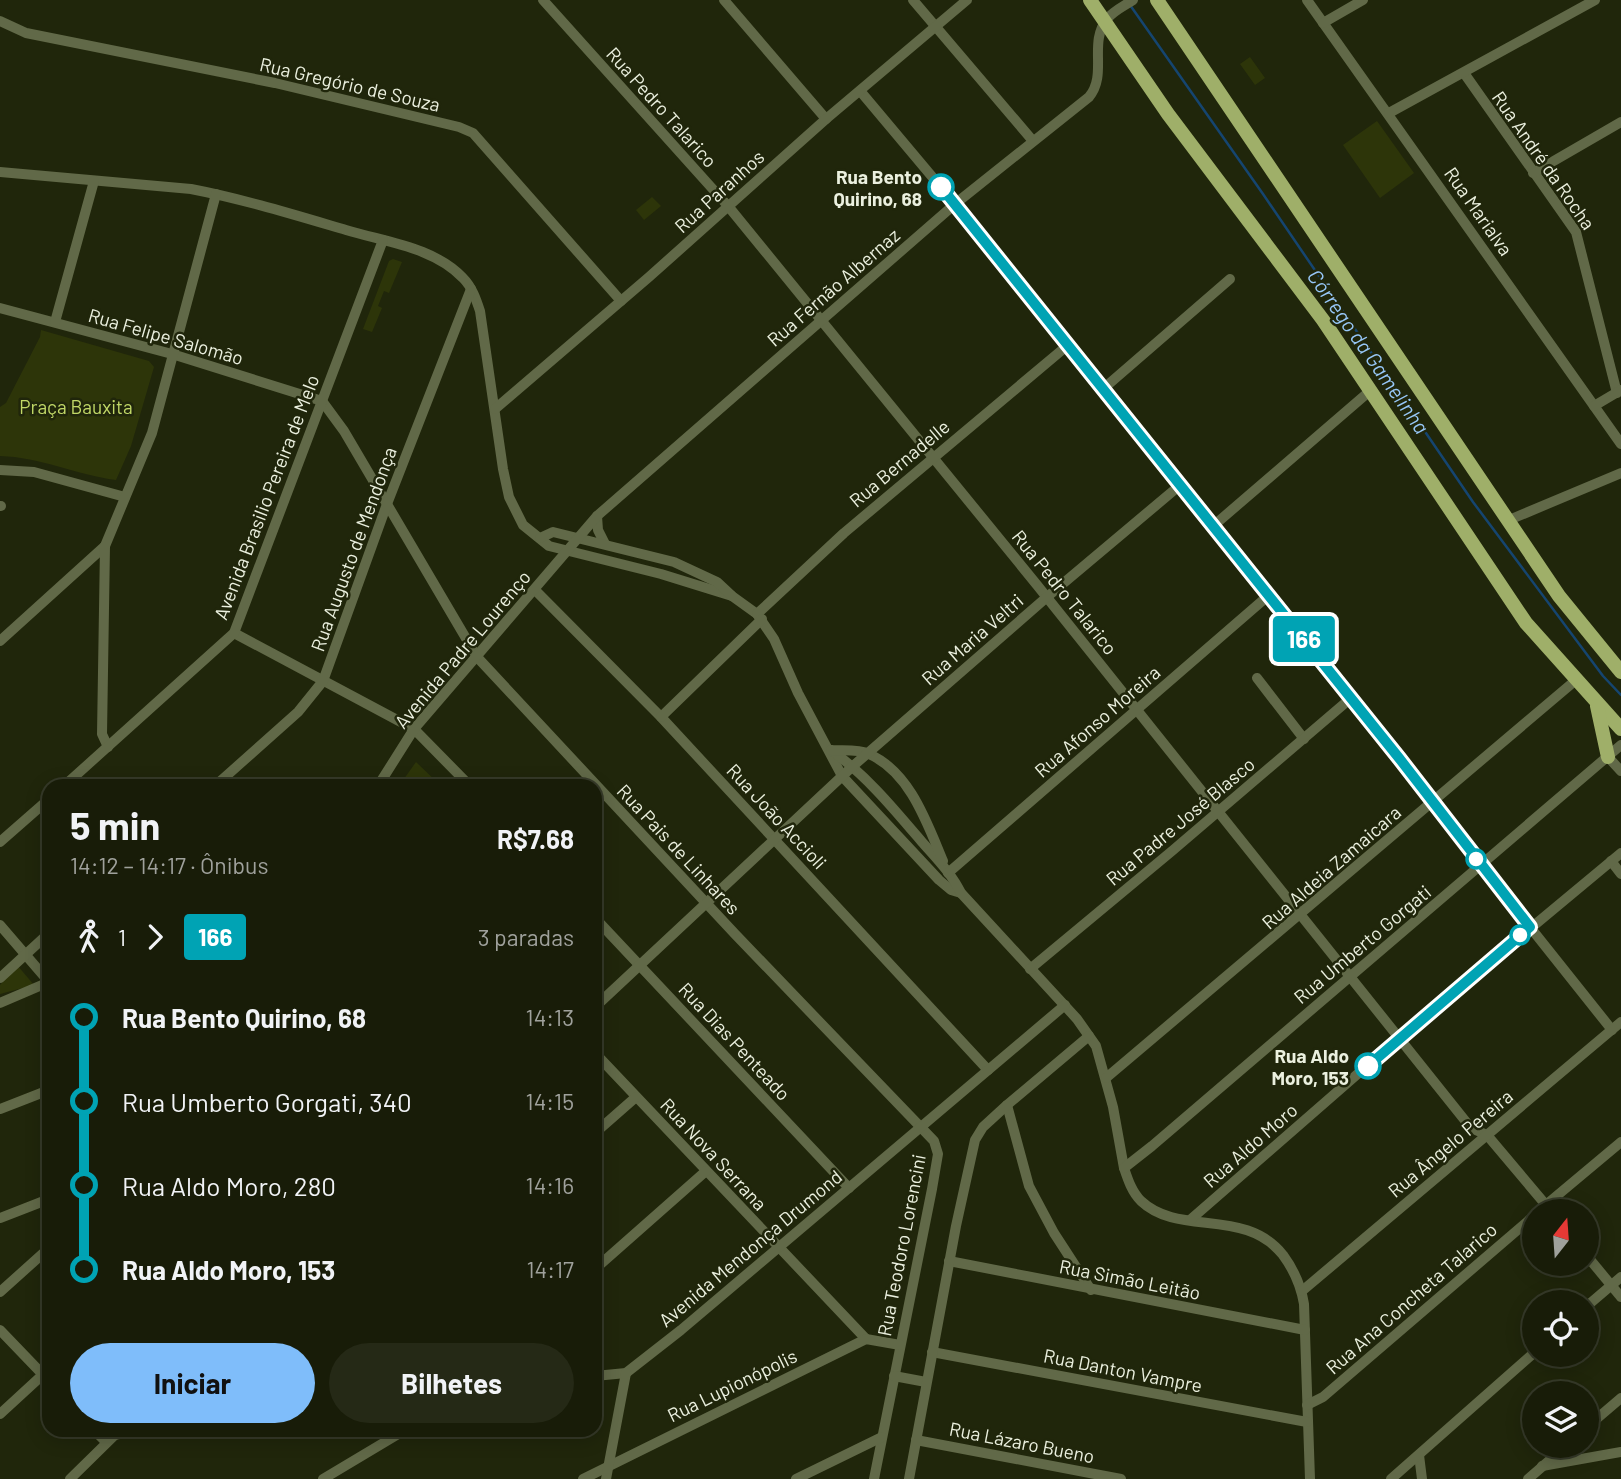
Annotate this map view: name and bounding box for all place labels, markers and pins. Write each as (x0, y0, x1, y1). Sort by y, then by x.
place label: Rua Bento Quirino, 68 (833, 165, 922, 210)
marker: Rua Bento Quirino, 68 (928, 174, 954, 200)
unlabelled marker (1466, 849, 1486, 869)
unlabelled marker (1510, 925, 1530, 945)
place label: Rua Aldo Moro, 153 (1271, 1044, 1349, 1089)
marker: Rua Aldo Moro, 153 (1355, 1053, 1381, 1079)

